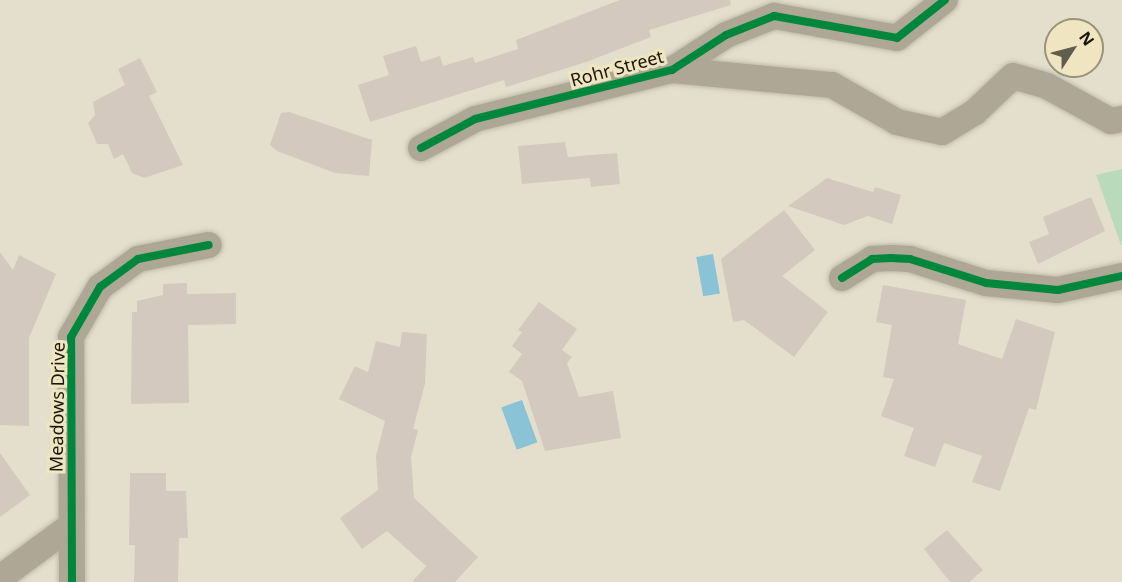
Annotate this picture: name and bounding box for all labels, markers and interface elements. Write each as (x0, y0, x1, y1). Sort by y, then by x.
north arrow (1044, 18, 1104, 78)
text: N (1074, 27, 1100, 50)
street label: Rohr Street (568, 45, 666, 91)
street label: Meadows Drive (45, 342, 69, 472)

